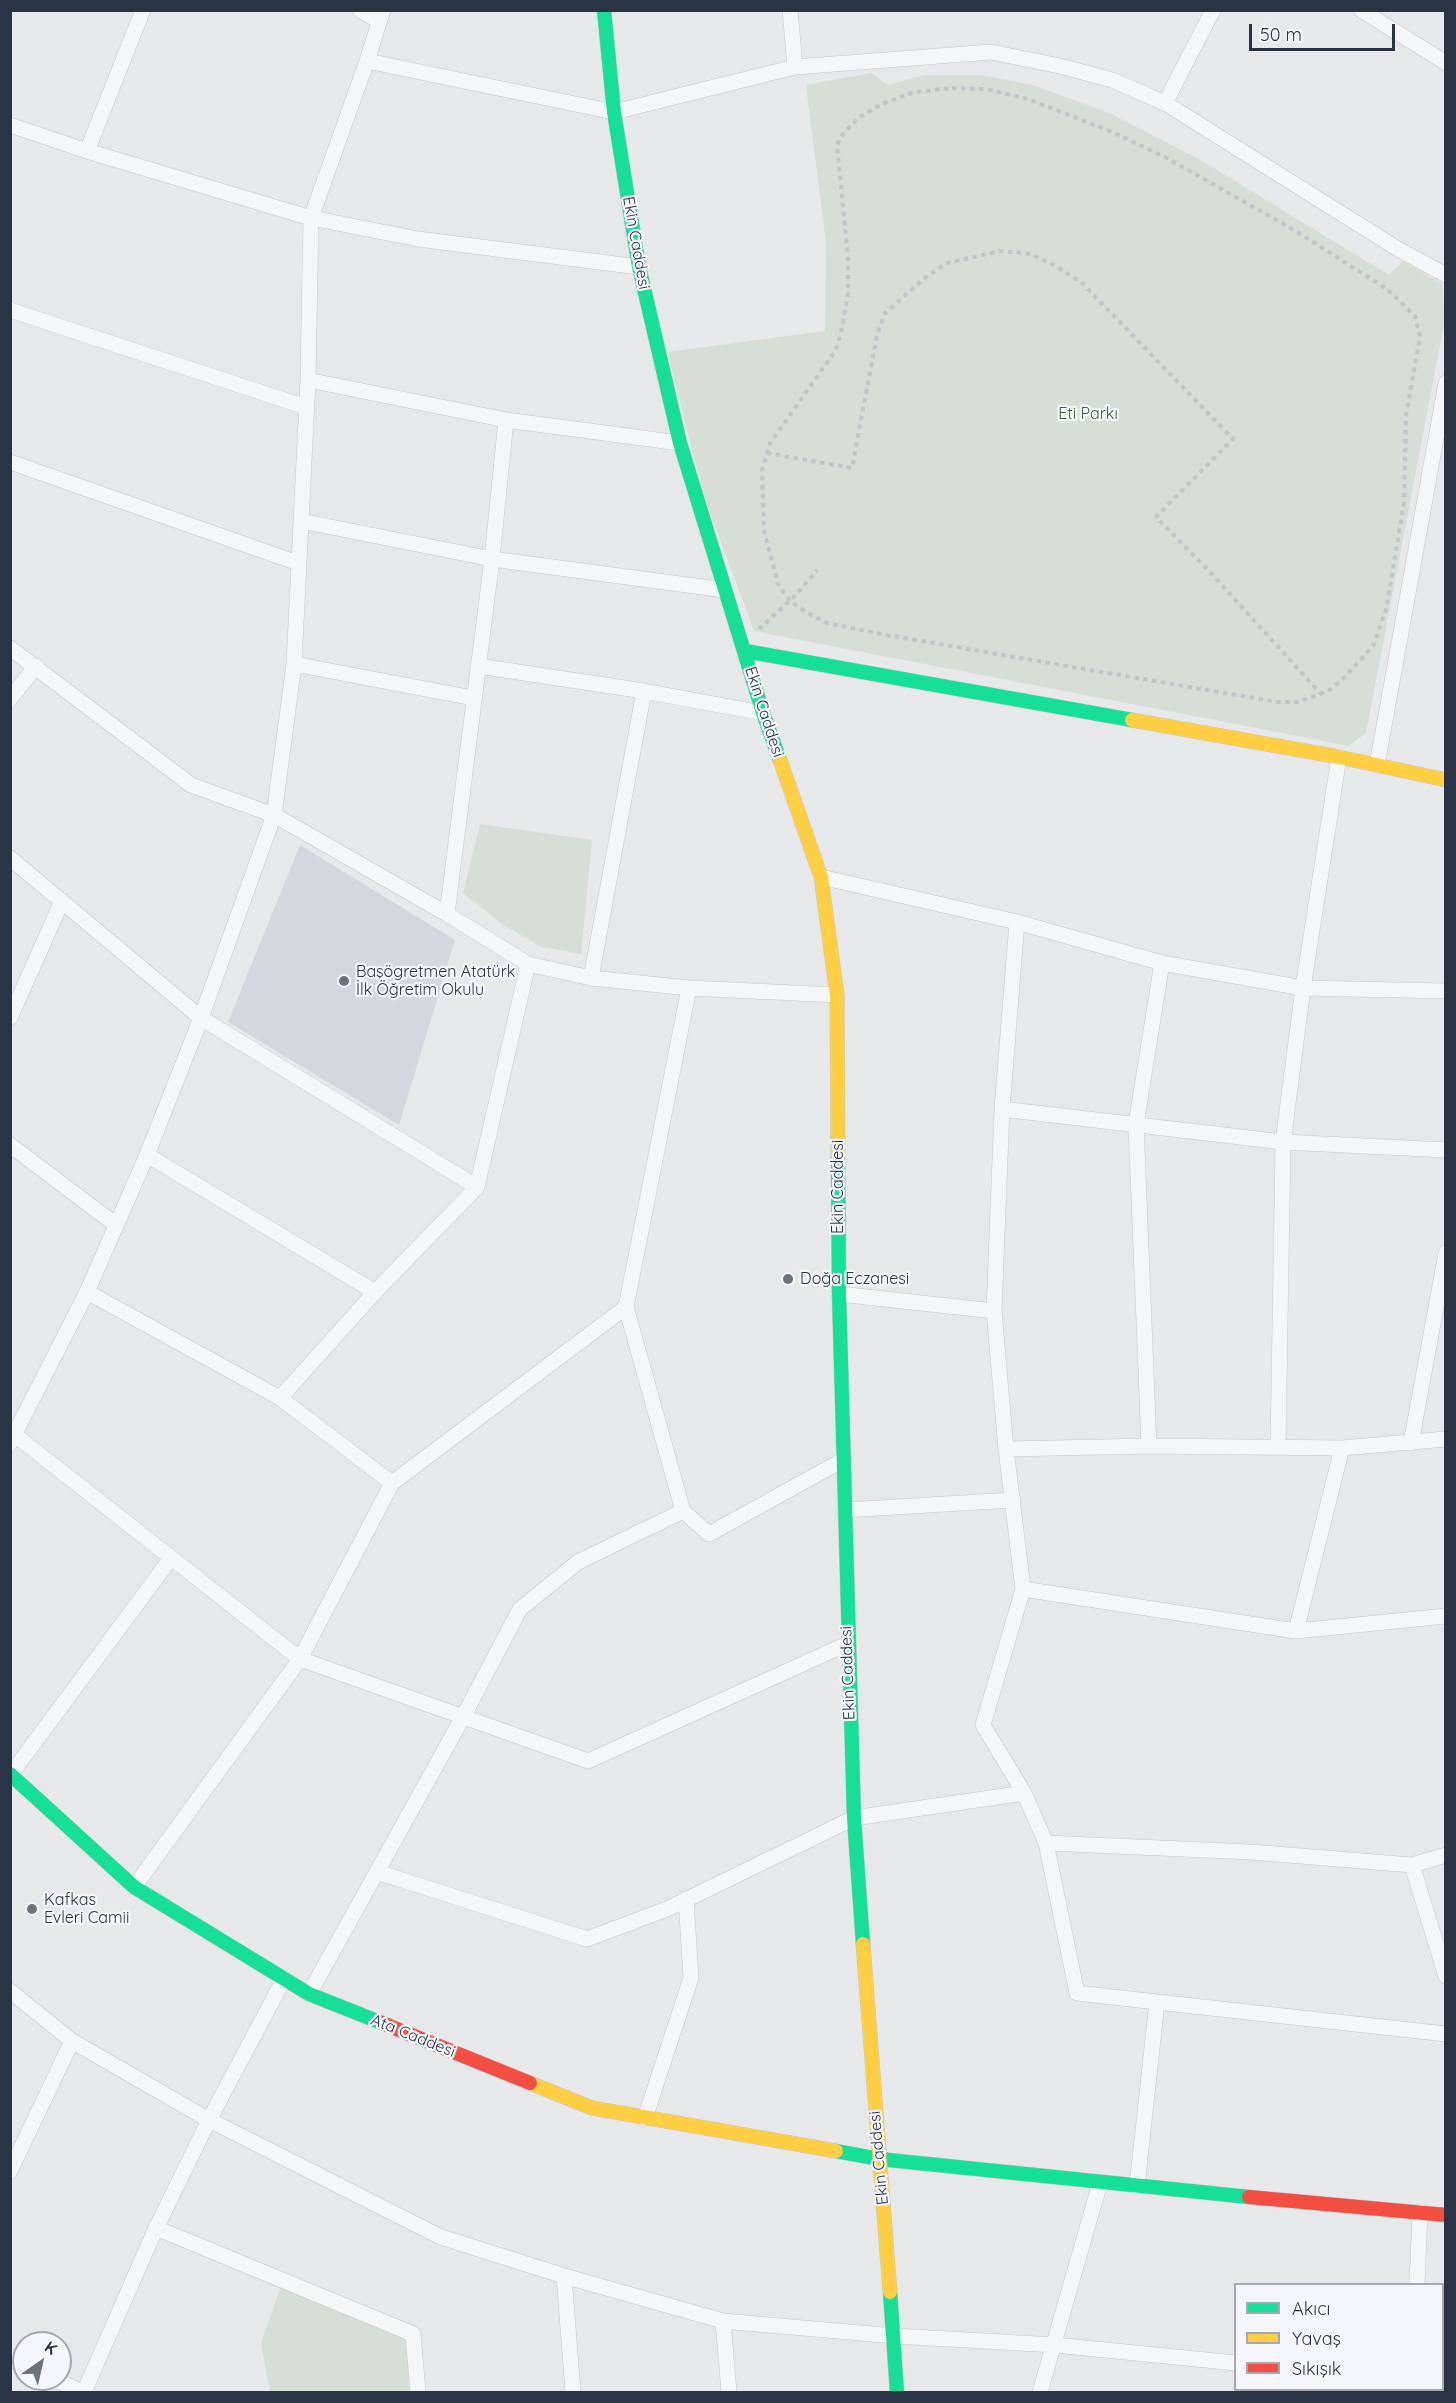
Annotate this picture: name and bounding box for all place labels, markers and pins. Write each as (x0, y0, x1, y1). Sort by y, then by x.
place label: Başögretmen Atatürk İlk Öğretim Okulu (356, 962, 515, 1000)
marker: Başögretmen Atatürk İlk Öğretim Okulu (337, 974, 351, 988)
place label: Doğa Eczanesi (800, 1269, 909, 1289)
marker: Doğa Eczanesi (781, 1272, 795, 1286)
place label: Kafkas Evleri Camii (44, 1890, 129, 1928)
marker: Kafkas Evleri Camii (25, 1902, 39, 1916)

